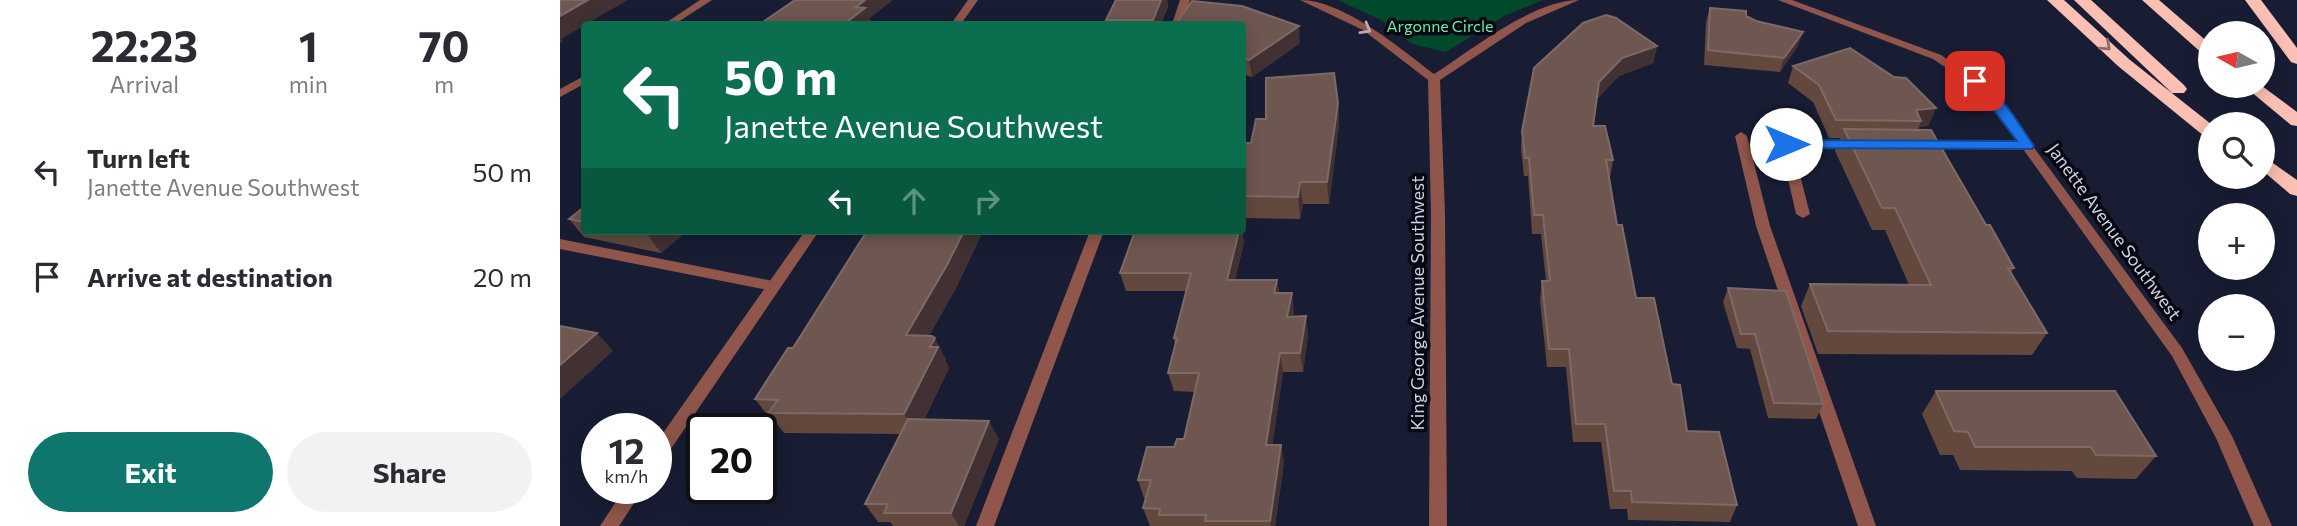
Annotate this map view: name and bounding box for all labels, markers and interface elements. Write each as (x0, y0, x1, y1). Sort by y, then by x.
park label: Argonne Circle (1387, 16, 1493, 35)
text: 22:23 (91, 19, 198, 71)
text: 1 (299, 19, 318, 71)
text: 70 (419, 19, 469, 71)
one-way arrow (1359, 21, 1372, 34)
north arrow (2198, 21, 2275, 98)
map controls (2198, 21, 2275, 371)
one-way arrow (2098, 38, 2111, 50)
text: 50 m (724, 45, 837, 105)
icon: left (609, 49, 700, 140)
pin (1945, 51, 2005, 111)
icon: arrive (1956, 62, 1994, 100)
text: Arrival (110, 70, 179, 98)
text: min (289, 70, 328, 98)
text: m (434, 70, 454, 98)
text: Janette Avenue Southwest (724, 105, 1103, 145)
position arrow (1749, 107, 1823, 181)
button: search (2198, 112, 2275, 189)
street label: Janette Avenue Southwest (2043, 139, 2186, 324)
text: Turn left (87, 142, 190, 173)
icon: left (28, 153, 66, 191)
text: 50 m (472, 156, 532, 187)
text: Janette Avenue Southwest (87, 173, 360, 201)
street label: King George Avenue Southwest (1406, 176, 1428, 430)
icon: left (822, 182, 860, 220)
icon: ahead (895, 182, 933, 220)
icon: right (968, 182, 1006, 220)
button: + (2198, 203, 2275, 280)
icon: arrive (28, 258, 66, 296)
text: Arrive at destination (87, 261, 333, 292)
text: 20 m (473, 261, 532, 292)
button: − (2198, 294, 2275, 371)
speed limit sign: 20 (686, 413, 777, 504)
text: 12 (609, 428, 644, 471)
button: Exit (28, 432, 273, 512)
button: Share (287, 432, 532, 512)
text: km/h (605, 465, 648, 487)

